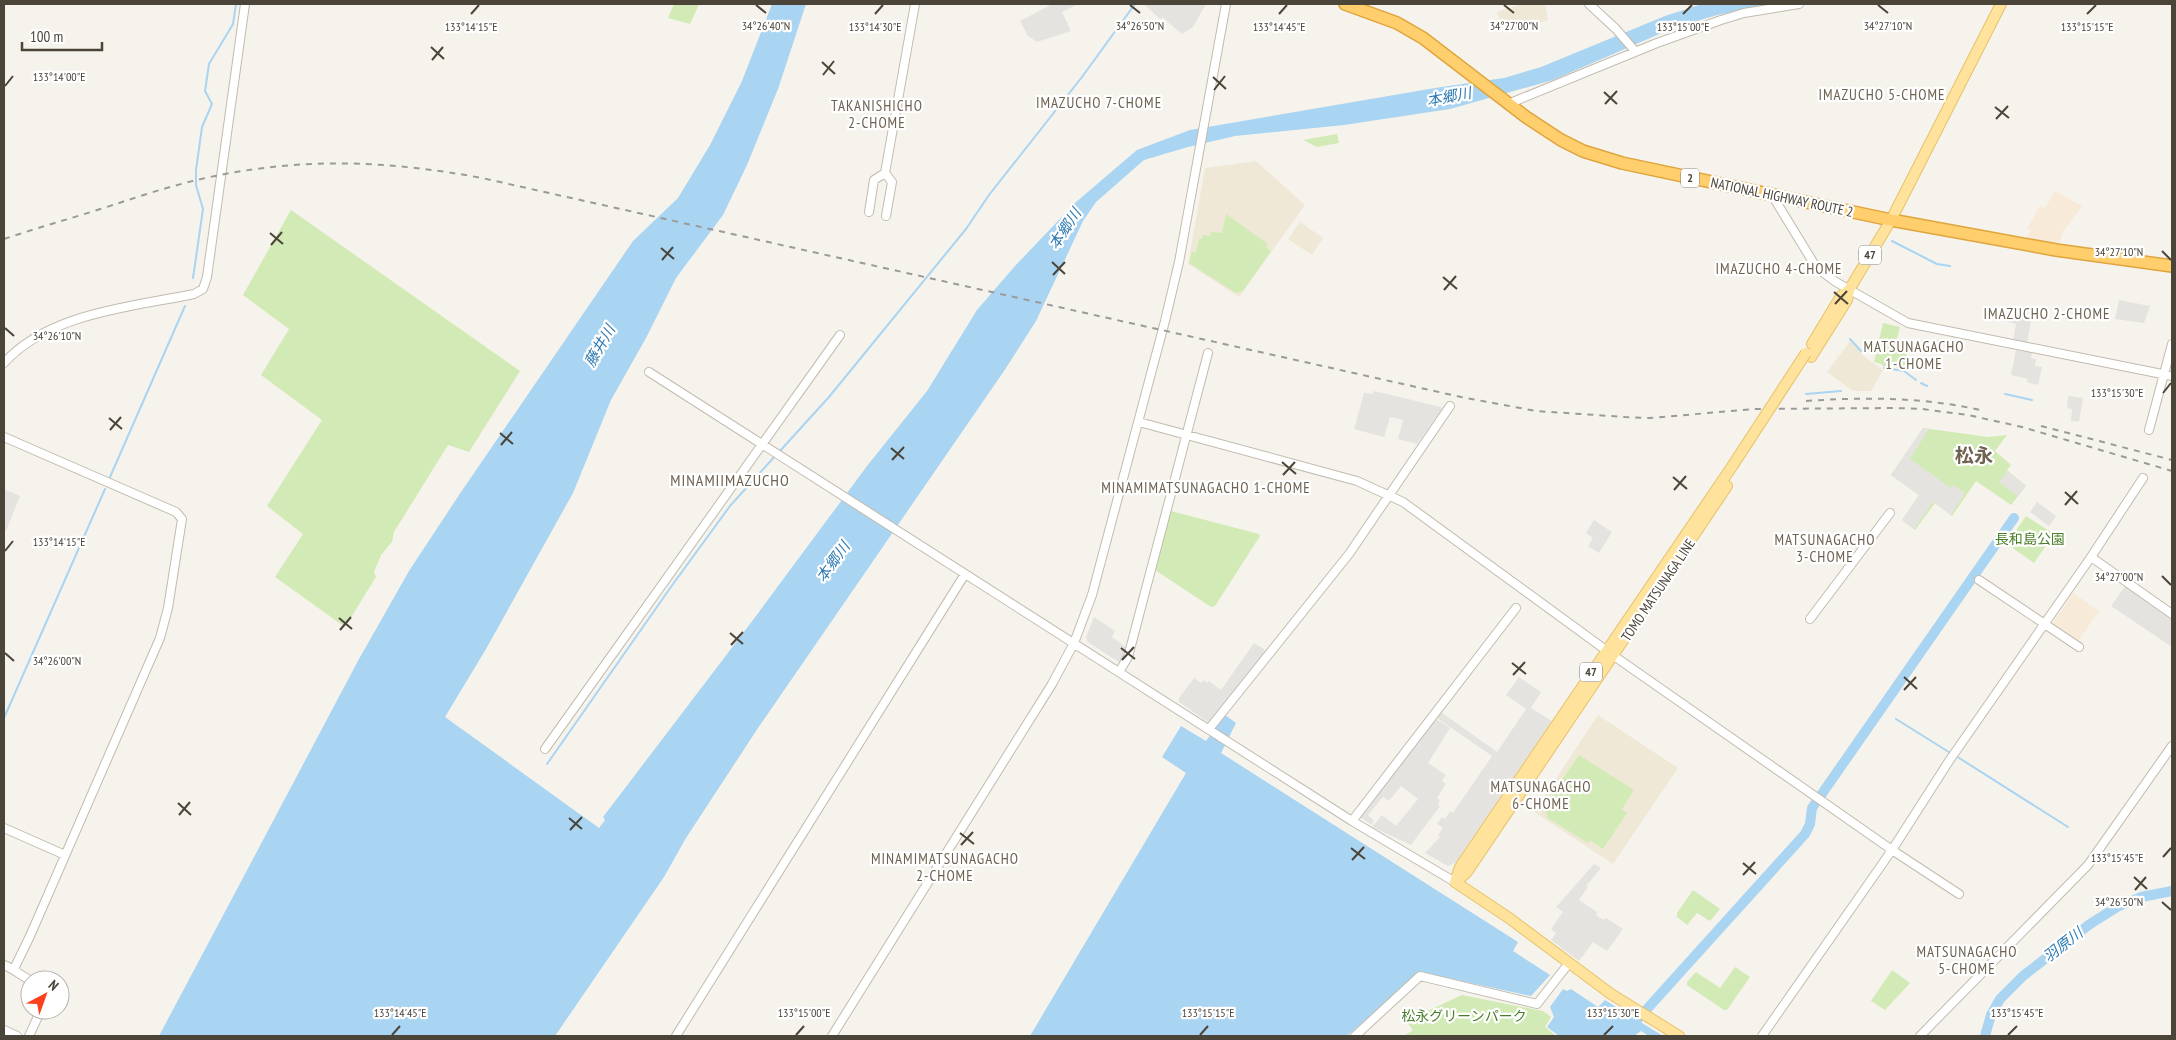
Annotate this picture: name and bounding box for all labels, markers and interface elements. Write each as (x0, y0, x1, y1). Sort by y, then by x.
text: 34°26'40"N (742, 18, 790, 33)
text: 34°26'50"N (1116, 18, 1164, 33)
text: 34°27'00"N (1490, 18, 1538, 33)
text: 34°27'10"N (1864, 18, 1912, 33)
text: 133°14'15"E (445, 19, 497, 34)
text: 133°14'30"E (849, 19, 901, 34)
text: 133°14'45"E (1253, 19, 1305, 34)
text: 133°15'00"E (1657, 19, 1709, 34)
text: 133°15'15"E (2061, 19, 2113, 34)
scale bar (22, 20, 102, 52)
text: 100 m (30, 27, 63, 46)
text: 133°14'00"E (33, 69, 85, 84)
water label: 本郷川 (1425, 83, 1475, 110)
district label: IMAZUCHO 5-CHOME (1819, 85, 1945, 104)
district label: IMAZUCHO 7-CHOME (1036, 93, 1162, 112)
district label: TAKANISHICHO 2-CHOME (831, 96, 923, 132)
road number: 2 (1681, 168, 1699, 188)
street label: NATIONAL HIGHWAY ROUTE 2 (1709, 173, 1855, 221)
water label: 本郷川 (1044, 203, 1086, 253)
text: 34°27'10"N (2095, 244, 2143, 259)
road number: 47 (1859, 246, 1881, 264)
district label: IMAZUCHO 4-CHOME (1716, 259, 1842, 278)
district label: IMAZUCHO 2-CHOME (1984, 304, 2110, 323)
water label: 藤井川 (580, 320, 620, 370)
text: 34°26'10"N (33, 328, 81, 343)
district label: MATSUNAGACHO 1-CHOME (1864, 337, 1964, 373)
text: 133°15'30"E (2091, 385, 2143, 400)
district label: 松永 (1955, 443, 1993, 467)
district label: MINAMIIMAZUCHO (670, 470, 790, 490)
district label: MINAMIMATSUNAGACHO 1-CHOME (1101, 478, 1311, 497)
district label: MATSUNAGACHO 3-CHOME (1775, 530, 1875, 566)
park label: 長和島公園 (1995, 530, 2065, 548)
text: 133°14'15"E (33, 534, 85, 549)
street label: TOMO MATSUNAGA LINE (1617, 535, 1699, 645)
water label: 本郷川 (812, 536, 855, 585)
text: 34°27'00"N (2095, 569, 2143, 584)
text: 34°26'00"N (33, 653, 81, 668)
road number: 47 (1580, 662, 1602, 682)
district label: MATSUNAGACHO 6-CHOME (1491, 777, 1591, 813)
district label: MINAMIMATSUNAGACHO 2-CHOME (871, 849, 1019, 885)
text: 133°15'45"E (2091, 850, 2143, 865)
text: 34°26'50"N (2095, 894, 2143, 909)
water label: 羽原川 (2039, 922, 2088, 966)
district label: MATSUNAGACHO 5-CHOME (1917, 942, 2017, 978)
north arrow (20, 970, 70, 1020)
text: N (45, 976, 62, 994)
text: 133°14'45"E (374, 1005, 426, 1020)
text: 133°15'00"E (778, 1005, 830, 1020)
text: 133°15'15"E (1182, 1005, 1234, 1020)
text: 133°15'30"E (1587, 1005, 1639, 1020)
text: 133°15'45"E (1991, 1005, 2043, 1020)
park label: 松永グリーンパーク (1401, 1007, 1527, 1025)

